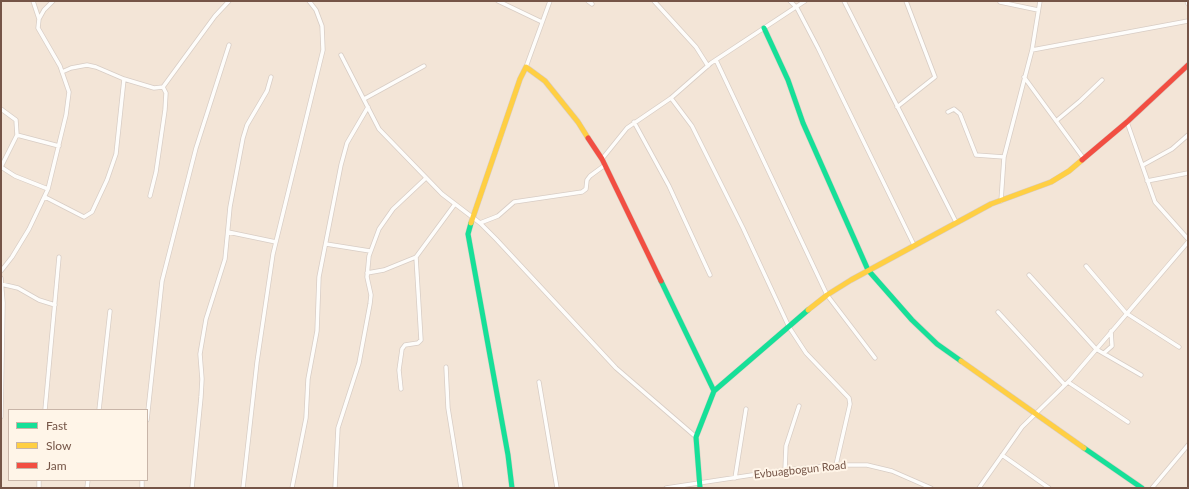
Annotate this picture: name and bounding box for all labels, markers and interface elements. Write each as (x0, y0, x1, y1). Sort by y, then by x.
legend (8, 409, 148, 481)
text: Fast (46, 418, 67, 433)
text: Slow (46, 438, 71, 453)
text: Jam (46, 458, 67, 473)
street label: Evbuagbogun Road (753, 459, 847, 481)

